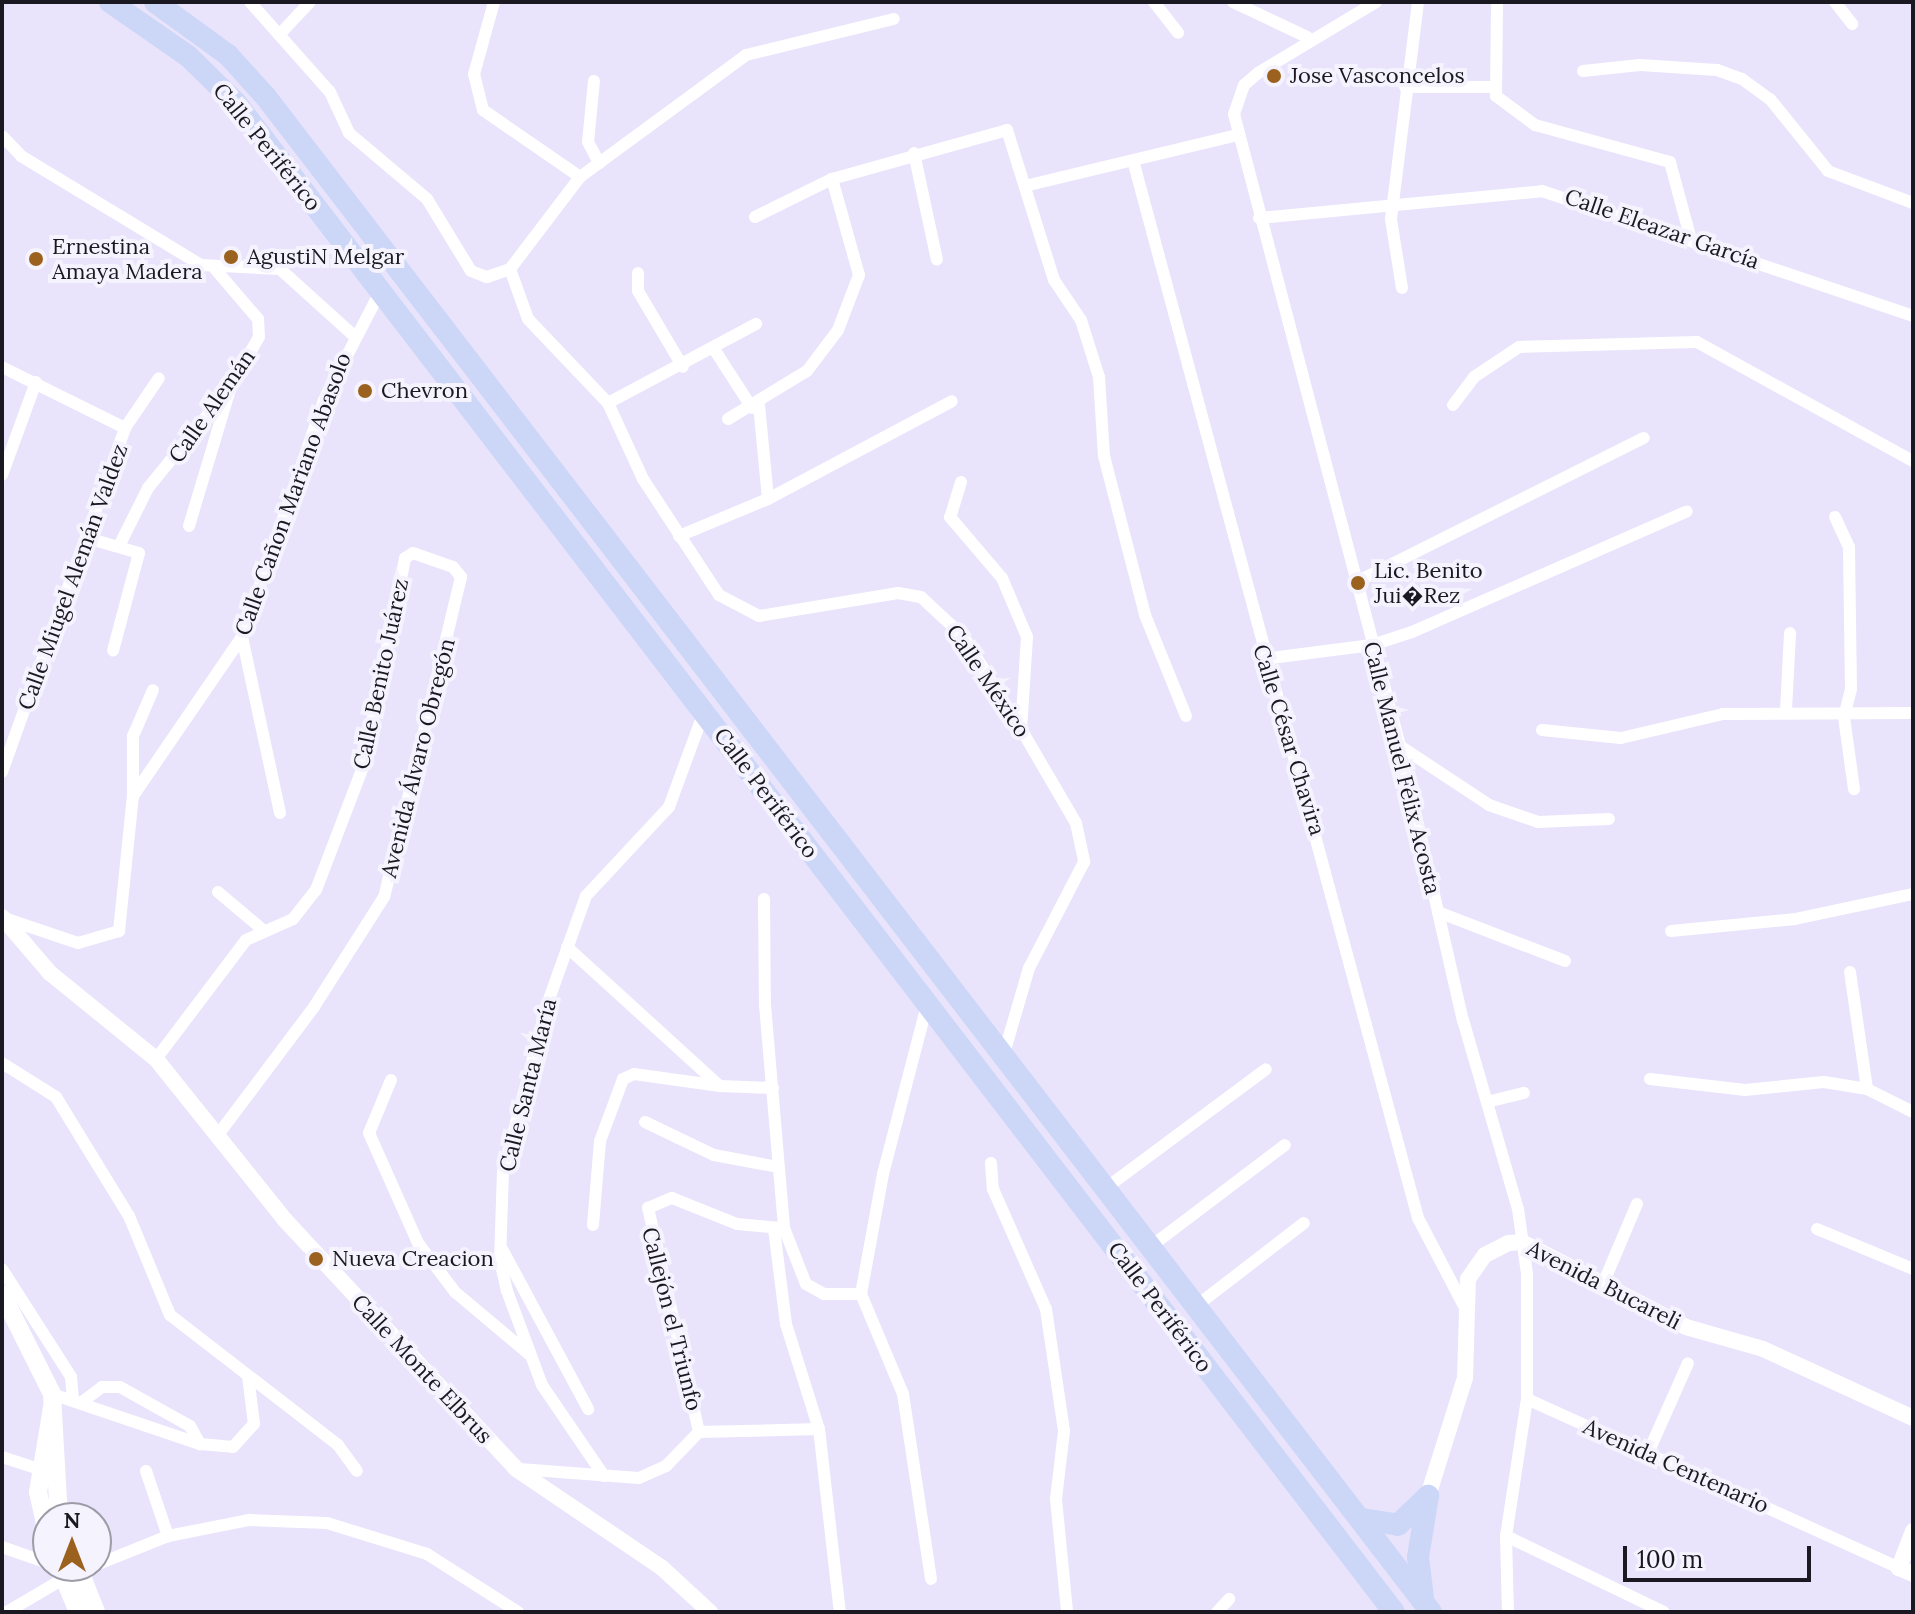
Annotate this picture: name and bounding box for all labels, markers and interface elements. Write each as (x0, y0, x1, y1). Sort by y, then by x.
place label: Jose Vasconcelos (1290, 63, 1465, 89)
marker: Jose Vasconcelos (1265, 67, 1283, 85)
street label: Calle Periférico (207, 78, 327, 216)
street label: Calle Eleazar García (1561, 183, 1763, 275)
place label: Ernestina Amaya Madera (52, 233, 203, 284)
place label: AgustiN Melgar (247, 244, 404, 270)
marker: AgustiN Melgar (222, 248, 240, 266)
marker: Ernestina Amaya Madera (27, 250, 45, 268)
street label: Calle Alemán (163, 344, 261, 468)
street label: Calle Cañon Mariano Abasolo (229, 349, 357, 639)
place label: Chevron (381, 378, 468, 404)
marker: Chevron (356, 382, 374, 400)
street label: Calle Miugel Alemán Valdez (13, 440, 133, 714)
place label: Lic. Benito Jui�Rez (1374, 557, 1483, 608)
marker: Lic. Benito Jui�Rez (1349, 574, 1367, 592)
street label: Calle Benito Juárez (348, 576, 414, 772)
street label: Calle México (941, 619, 1035, 743)
street label: Avenida Álvaro Obregón (375, 636, 461, 880)
street label: Calle Manuel Félix Acosta (1358, 639, 1446, 897)
street label: Calle César Chavira (1247, 641, 1331, 839)
street label: Calle Periférico (708, 723, 824, 863)
street label: Calle Santa María (494, 996, 562, 1174)
street label: Callejón el Triunfo (636, 1224, 708, 1414)
street label: Avenida Bucareli (1523, 1235, 1685, 1335)
street label: Calle Periférico (1102, 1237, 1218, 1377)
place label: Nueva Creacion (332, 1246, 494, 1272)
marker: Nueva Creacion (307, 1250, 325, 1268)
street label: Calle Monte Elbrus (346, 1289, 498, 1449)
street label: Avenida Centenario (1579, 1413, 1773, 1519)
north arrow (32, 1502, 112, 1582)
text: N (63, 1506, 81, 1534)
scale bar (1627, 1530, 1815, 1580)
text: 100 m (1637, 1544, 1703, 1575)

